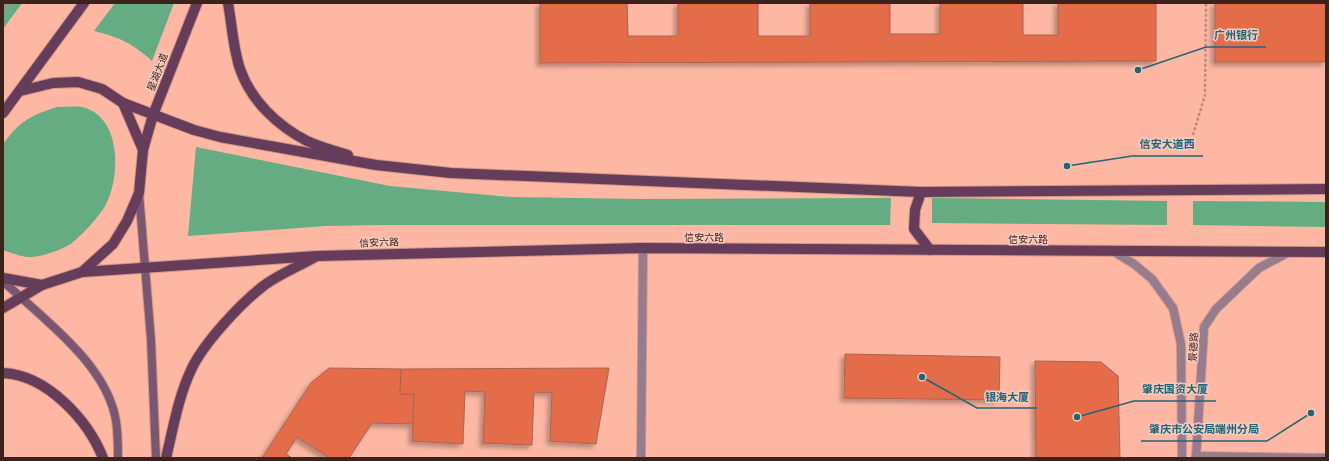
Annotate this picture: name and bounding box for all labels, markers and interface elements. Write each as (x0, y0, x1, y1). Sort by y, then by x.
callout: 广州银行 (1206, 24, 1266, 47)
text: 广州银行 (1214, 28, 1258, 42)
street label: 星湖大道 (144, 51, 171, 93)
callout: 信安大道西 (1132, 133, 1203, 156)
text: 信安大道西 (1140, 137, 1195, 151)
street label: 信安六路 (684, 231, 724, 244)
street label: 信安六路 (1008, 233, 1048, 246)
street label: 信安六路 (359, 235, 399, 250)
street label: 景德路 (1186, 332, 1201, 362)
callout: 肇庆国资大厦 (1134, 378, 1216, 401)
text: 肇庆国资大厦 (1142, 382, 1208, 396)
callout: 银海大厦 (977, 385, 1037, 408)
text: 银海大厦 (985, 390, 1029, 404)
callout: 肇庆市公安局端州分局 (1141, 418, 1267, 441)
text: 肇庆市公安局端州分局 (1149, 422, 1259, 436)

